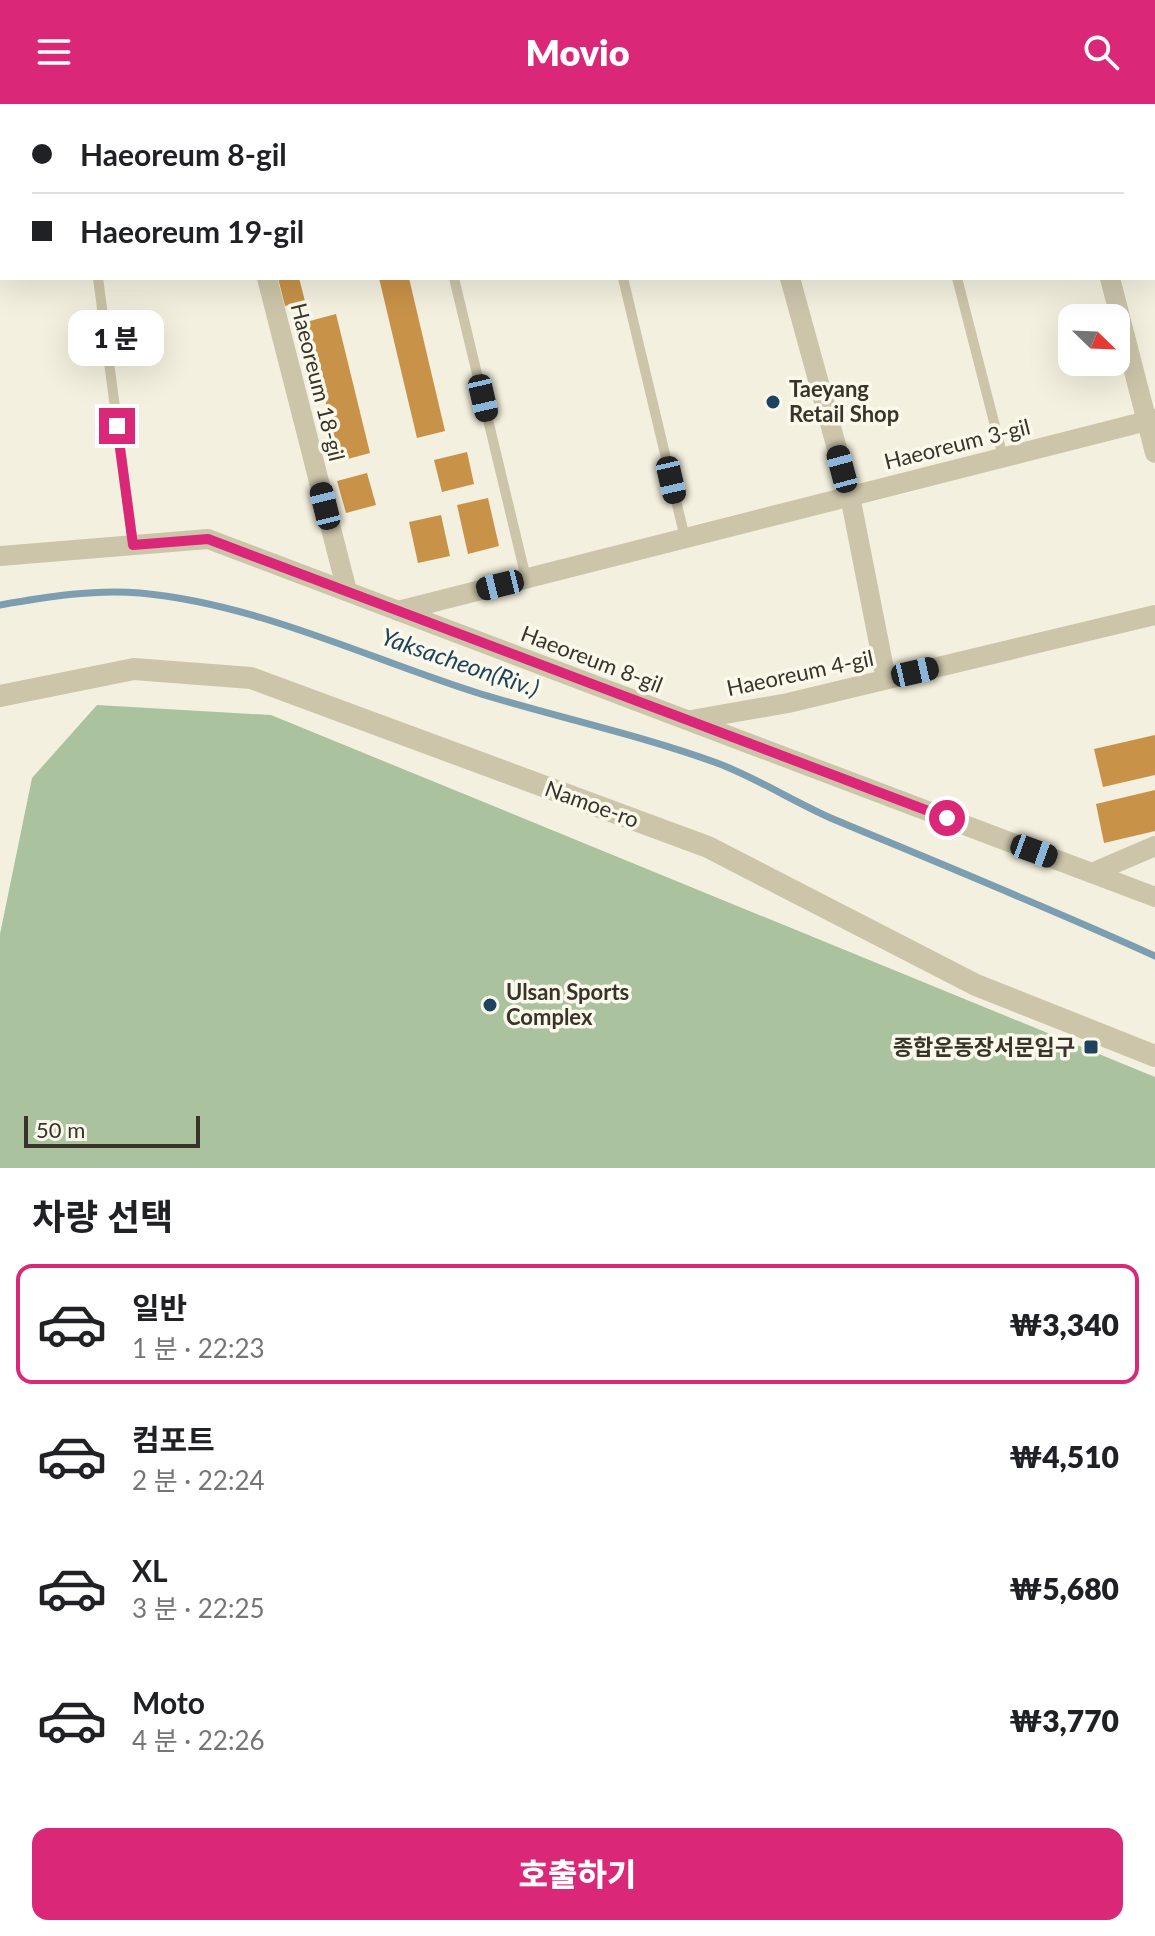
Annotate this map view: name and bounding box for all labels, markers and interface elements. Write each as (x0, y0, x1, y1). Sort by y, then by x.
icon: menu (32, 30, 76, 74)
text: Movio (525, 30, 630, 74)
icon: search (1079, 30, 1123, 74)
text: Haeoreum 8-gil (80, 136, 287, 172)
text: Haeoreum 19-gil (80, 213, 304, 249)
street label: Haeoreum 18-gil (286, 300, 351, 464)
north arrow (1058, 304, 1130, 376)
map controls (1058, 304, 1130, 376)
callout: 1 분 (69, 310, 165, 366)
text: 1 분 (93, 322, 139, 354)
car (466, 372, 500, 424)
place label: Taeyang Retail Shop (789, 375, 899, 427)
marker: Taeyang Retail Shop (764, 393, 782, 411)
route end (99, 408, 135, 444)
street label: Haeoreum 3-gil (881, 412, 1033, 475)
car (824, 443, 860, 495)
car (654, 454, 688, 506)
car (308, 480, 342, 532)
car (474, 568, 526, 602)
street label: Haeoreum 8-gil (518, 619, 667, 698)
water label: Yaksacheon(Riv.) (378, 621, 543, 702)
street label: Haeoreum 4-gil (724, 644, 876, 701)
car (889, 655, 941, 689)
street label: Namoe-ro (542, 774, 643, 833)
route start (929, 800, 965, 836)
car (1007, 832, 1061, 870)
place label: Ulsan Sports Complex (506, 978, 629, 1030)
marker: Ulsan Sports Complex (481, 996, 499, 1014)
place label: 종합운동장서문입구 (893, 1033, 1075, 1060)
marker: 종합운동장서문입구 (1082, 1038, 1100, 1056)
scale bar (24, 1112, 200, 1148)
text: 50 m (36, 1116, 85, 1143)
text: 차량 선택 (32, 1194, 173, 1238)
icon: car (36, 1288, 108, 1360)
text: 일반 (132, 1289, 187, 1325)
text: ₩3,340 (1009, 1306, 1119, 1342)
text: 1 분 · 22:23 (132, 1332, 265, 1364)
icon: car (36, 1420, 108, 1492)
text: 컴포트 (132, 1421, 215, 1457)
text: ₩4,510 (1009, 1438, 1119, 1474)
text: 2 분 · 22:24 (132, 1464, 265, 1496)
icon: car (36, 1552, 108, 1624)
text: XL (132, 1552, 168, 1588)
text: ₩5,680 (1009, 1570, 1119, 1606)
text: 3 분 · 22:25 (132, 1592, 265, 1624)
icon: car (36, 1684, 108, 1756)
text: Moto (132, 1684, 205, 1720)
text: ₩3,770 (1009, 1702, 1119, 1738)
text: 4 분 · 22:26 (132, 1724, 265, 1756)
button: 호출하기 (32, 1828, 1123, 1920)

